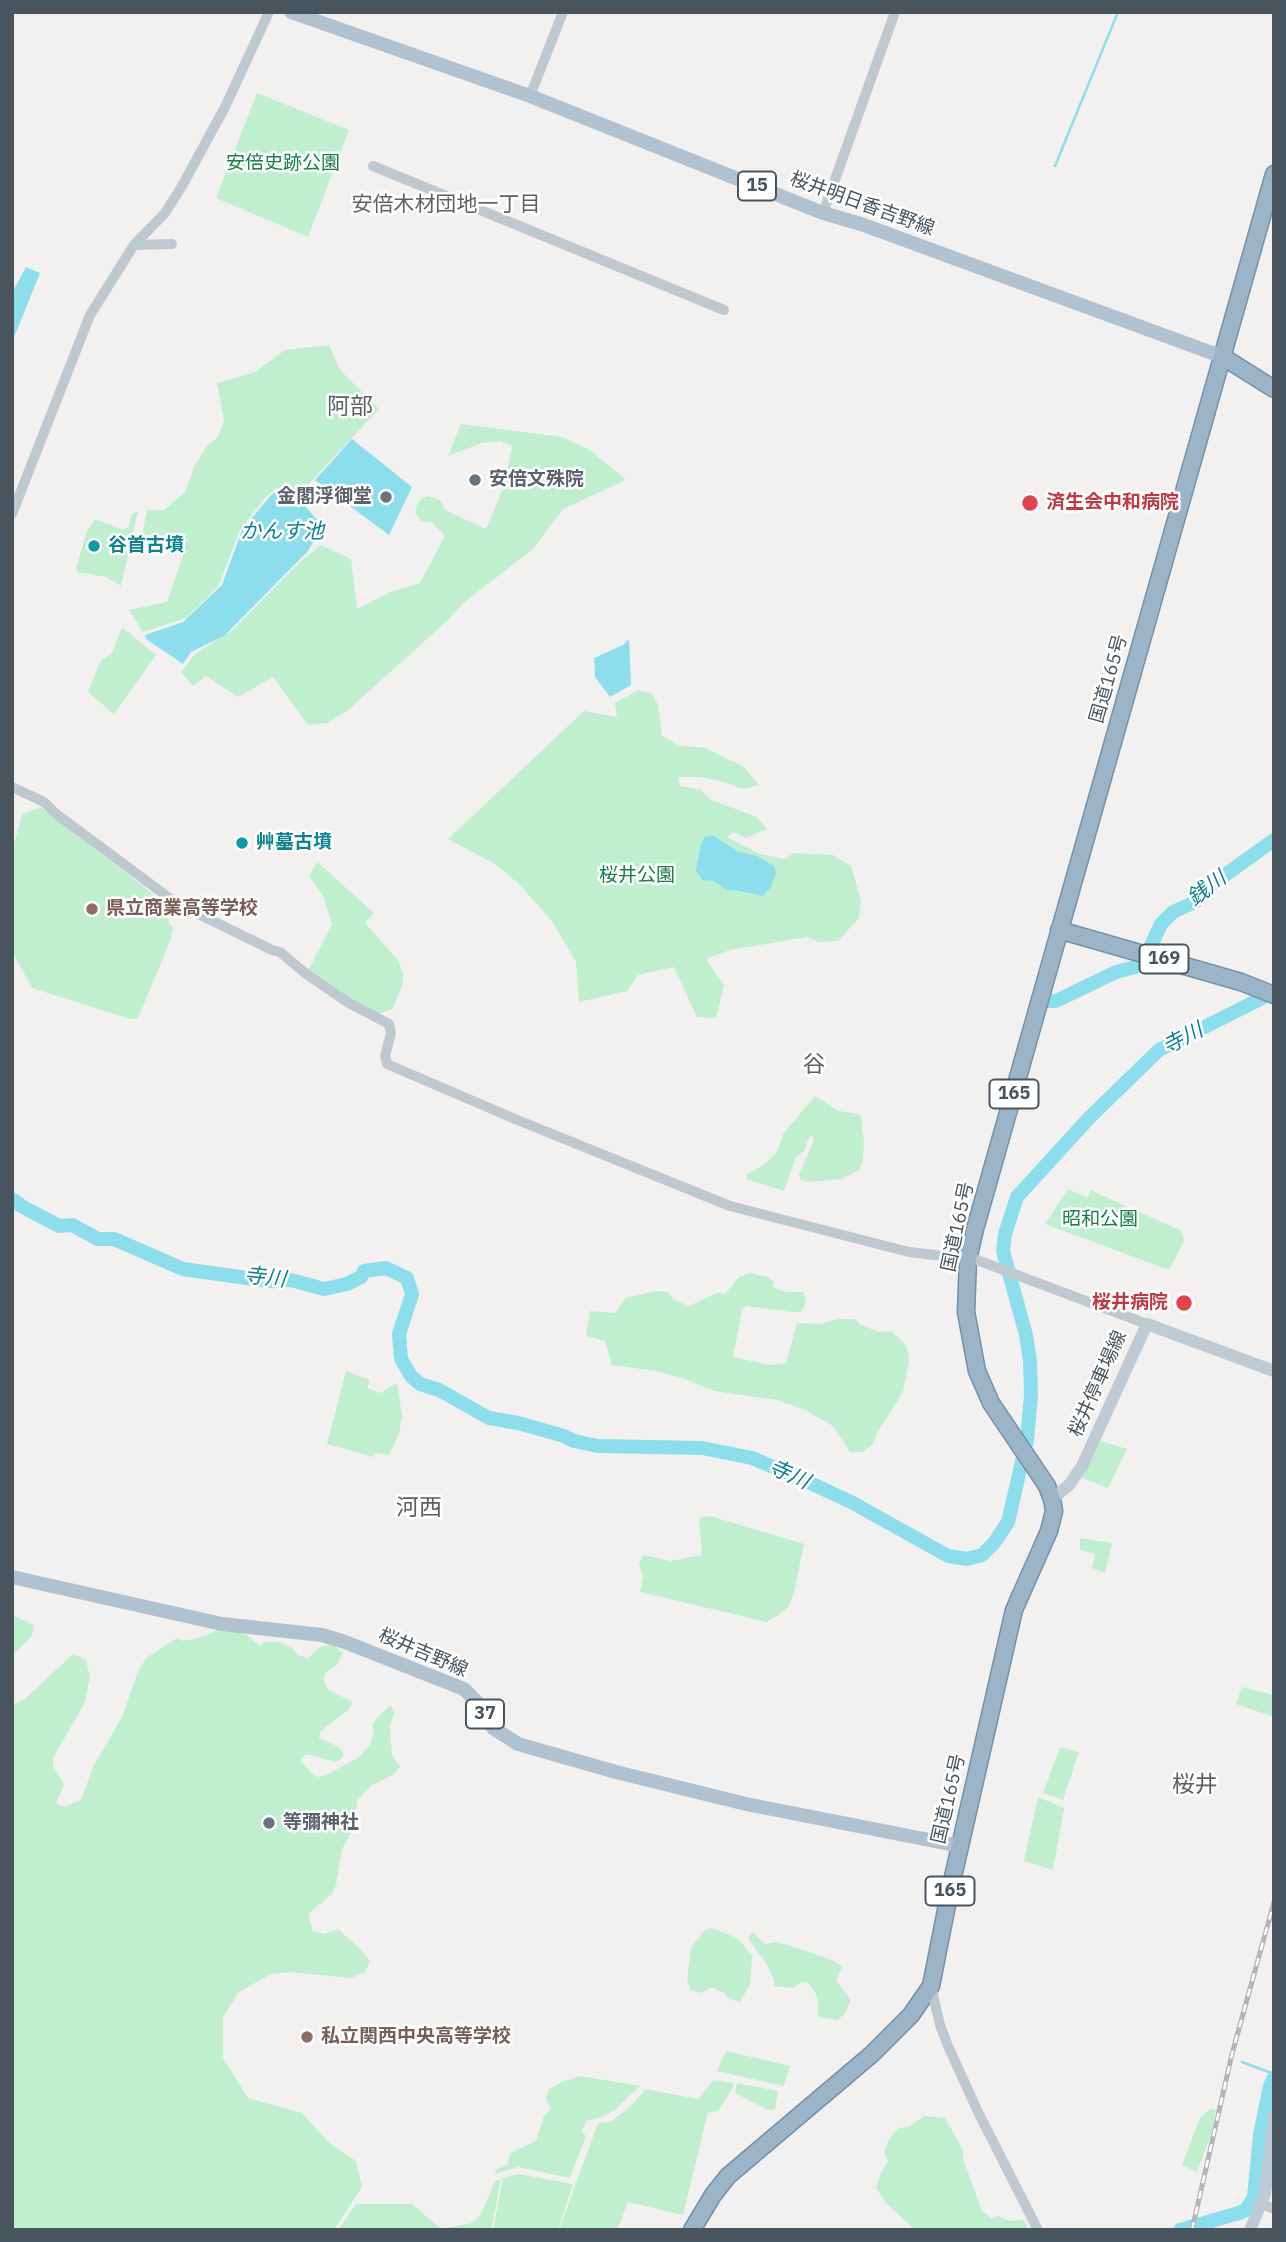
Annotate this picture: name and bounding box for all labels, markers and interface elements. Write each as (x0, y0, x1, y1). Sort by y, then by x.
park label: 安倍史跡公園 (226, 153, 340, 175)
street label: 桜井明日香吉野線 (787, 167, 937, 241)
road number: 15 (738, 172, 776, 201)
district label: 安倍木材団地一丁目 (352, 192, 540, 218)
district label: 阿部 (327, 393, 373, 421)
place label: 安倍文殊院 (489, 469, 584, 491)
marker: 安倍文殊院 (467, 472, 483, 488)
place label: 金閣浮御堂 (277, 486, 372, 508)
marker: 金閣浮御堂 (378, 489, 394, 505)
place label: 済生会中和病院 (1046, 492, 1179, 514)
marker: 済生会中和病院 (1020, 493, 1040, 513)
water label: かんす池 (240, 519, 324, 545)
place label: 谷首古墳 (108, 535, 184, 557)
marker: 谷首古墳 (86, 538, 102, 554)
street label: 国道165号 (1085, 632, 1133, 726)
place label: 艸墓古墳 (256, 832, 332, 854)
marker: 艸墓古墳 (234, 835, 250, 851)
park label: 桜井公園 (599, 865, 675, 887)
water label: 銭川 (1183, 866, 1231, 912)
place label: 県立商業高等学校 (106, 898, 258, 920)
marker: 県立商業高等学校 (84, 901, 100, 917)
road number: 169 (1140, 944, 1188, 974)
water label: 寺川 (1159, 1018, 1207, 1060)
district label: 谷 (803, 1051, 825, 1079)
road number: 165 (990, 1079, 1038, 1108)
street label: 国道165号 (937, 1180, 979, 1274)
park label: 昭和公園 (1062, 1209, 1138, 1231)
water label: 寺川 (243, 1263, 287, 1293)
place label: 桜井病院 (1092, 1292, 1168, 1314)
marker: 桜井病院 (1174, 1293, 1194, 1313)
street label: 桜井停車場線 (1064, 1327, 1132, 1441)
water label: 寺川 (765, 1455, 813, 1495)
district label: 河西 (396, 1494, 442, 1522)
street label: 桜井吉野線 (375, 1624, 471, 1682)
road number: 37 (466, 1700, 504, 1728)
street label: 国道165号 (928, 1752, 970, 1846)
district label: 桜井 (1172, 1771, 1218, 1799)
place label: 等彌神社 (283, 1812, 359, 1834)
marker: 等彌神社 (261, 1815, 277, 1831)
road number: 165 (926, 1877, 974, 1906)
place label: 私立関西中央高等学校 (321, 2026, 511, 2048)
marker: 私立関西中央高等学校 (299, 2029, 315, 2045)

